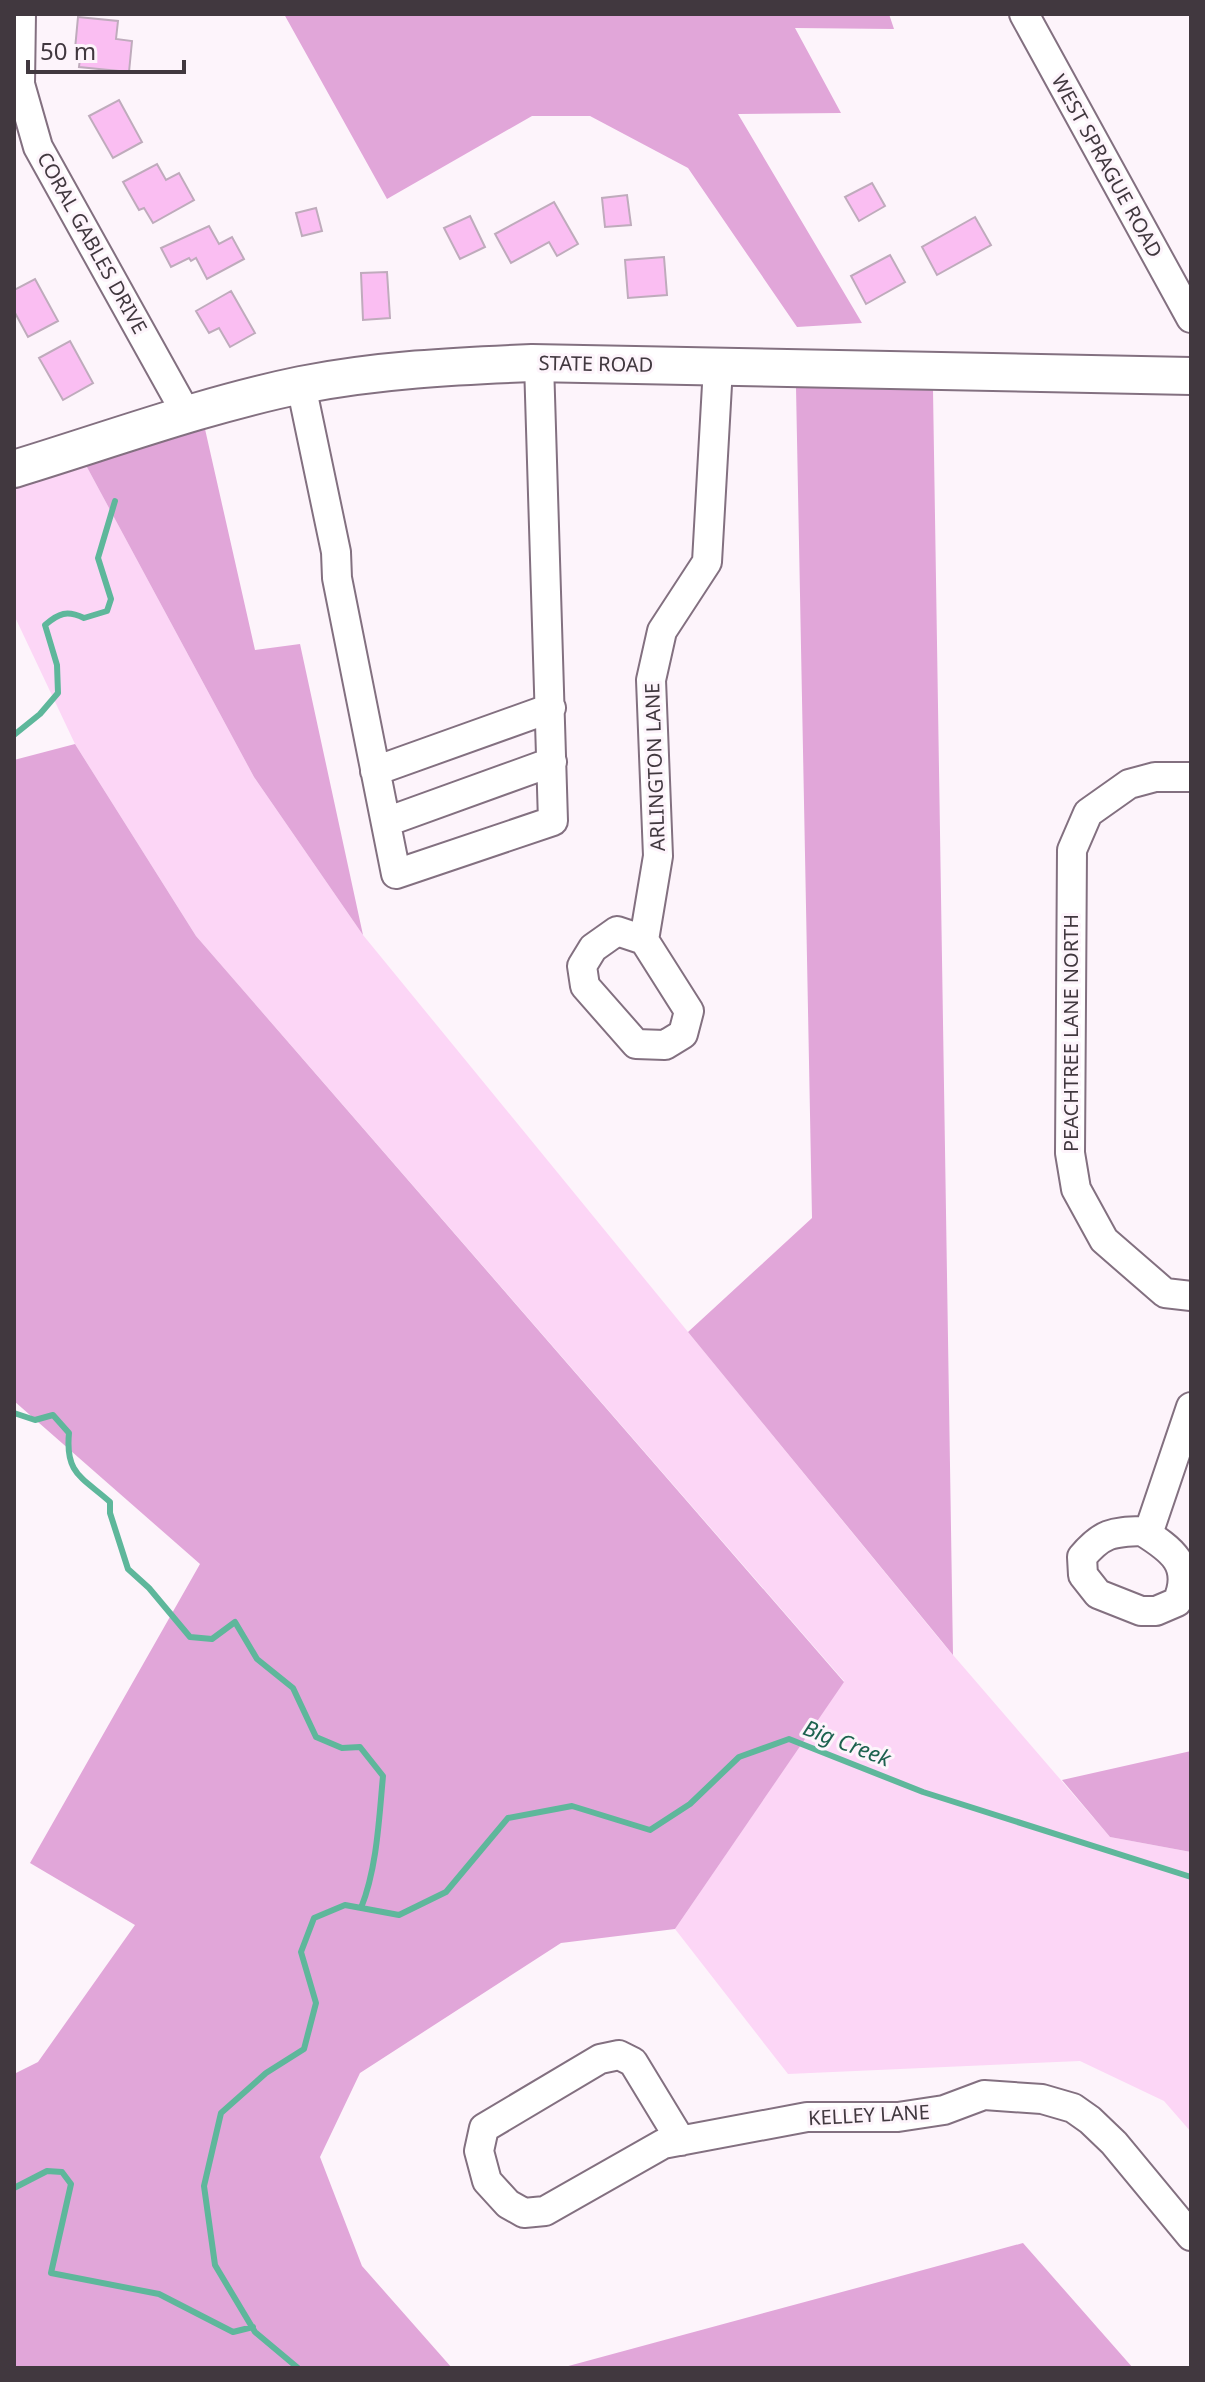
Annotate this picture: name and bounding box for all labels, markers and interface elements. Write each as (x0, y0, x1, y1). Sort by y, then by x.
scale bar (28, 24, 184, 74)
text: 50 m (40, 34, 96, 67)
street label: WEST SPRAGUE ROAD (1046, 69, 1169, 262)
street label: CORAL GABLES DRIVE (31, 147, 154, 338)
street label: STATE ROAD (539, 349, 654, 378)
street label: ARLINGTON LANE (638, 682, 671, 852)
street label: PEACHTREE LANE NORTH (1057, 914, 1084, 1152)
water label: Big Creek (799, 1712, 896, 1773)
street label: KELLEY LANE (808, 2098, 930, 2131)

